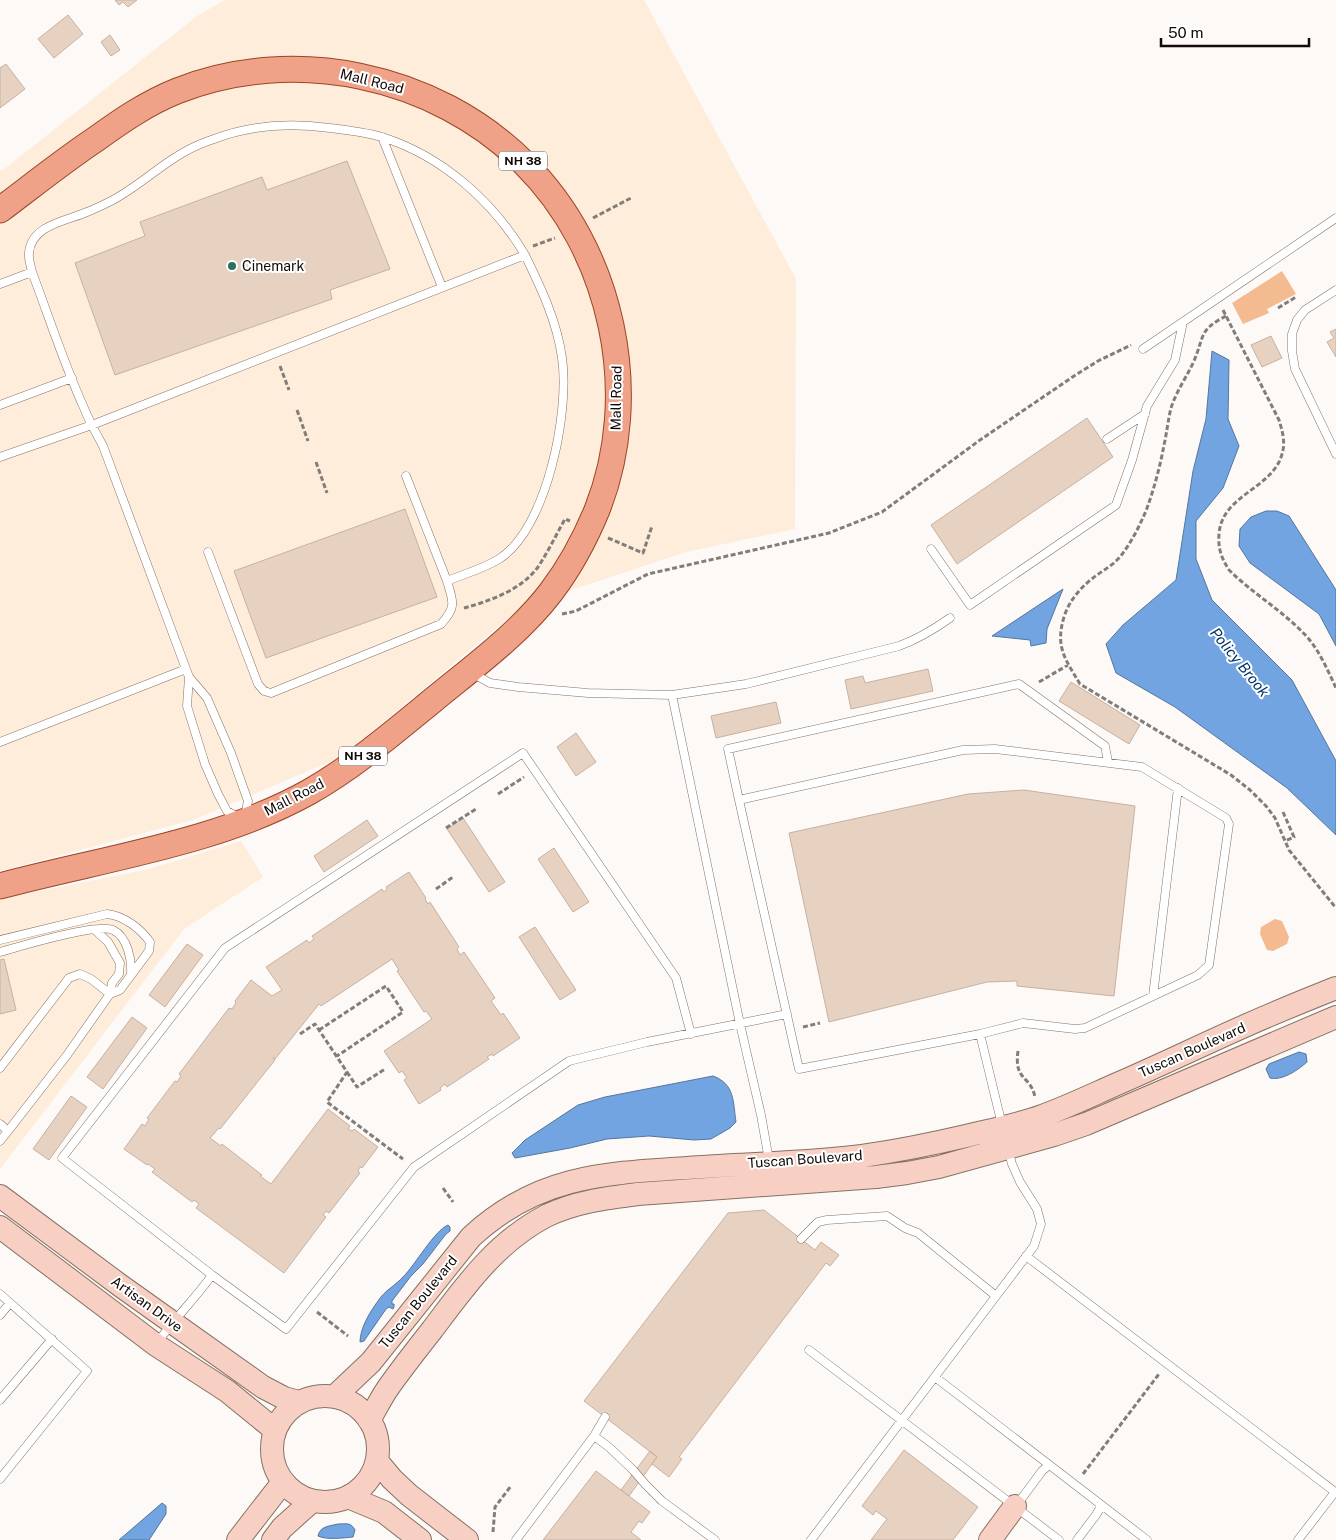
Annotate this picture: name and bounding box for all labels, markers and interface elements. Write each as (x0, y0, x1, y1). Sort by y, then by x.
scale bar (1161, 15, 1308, 47)
text: 50 m (1168, 24, 1203, 41)
street label: Mall Road (339, 65, 405, 97)
road number: NH 38 (499, 152, 547, 170)
place label: Cinemark (242, 258, 305, 274)
marker: Cinemark (226, 260, 238, 272)
street label: Mall Road (607, 365, 625, 431)
water label: Policy Brook (1207, 624, 1274, 701)
road number: NH 38 (339, 746, 387, 766)
street label: Mall Road (261, 775, 327, 819)
street label: Tuscan Boulevard (1136, 1019, 1248, 1081)
street label: Tuscan Boulevard (747, 1147, 863, 1171)
street label: Tuscan Boulevard (376, 1252, 460, 1352)
street label: Artisan Drive (108, 1273, 186, 1335)

